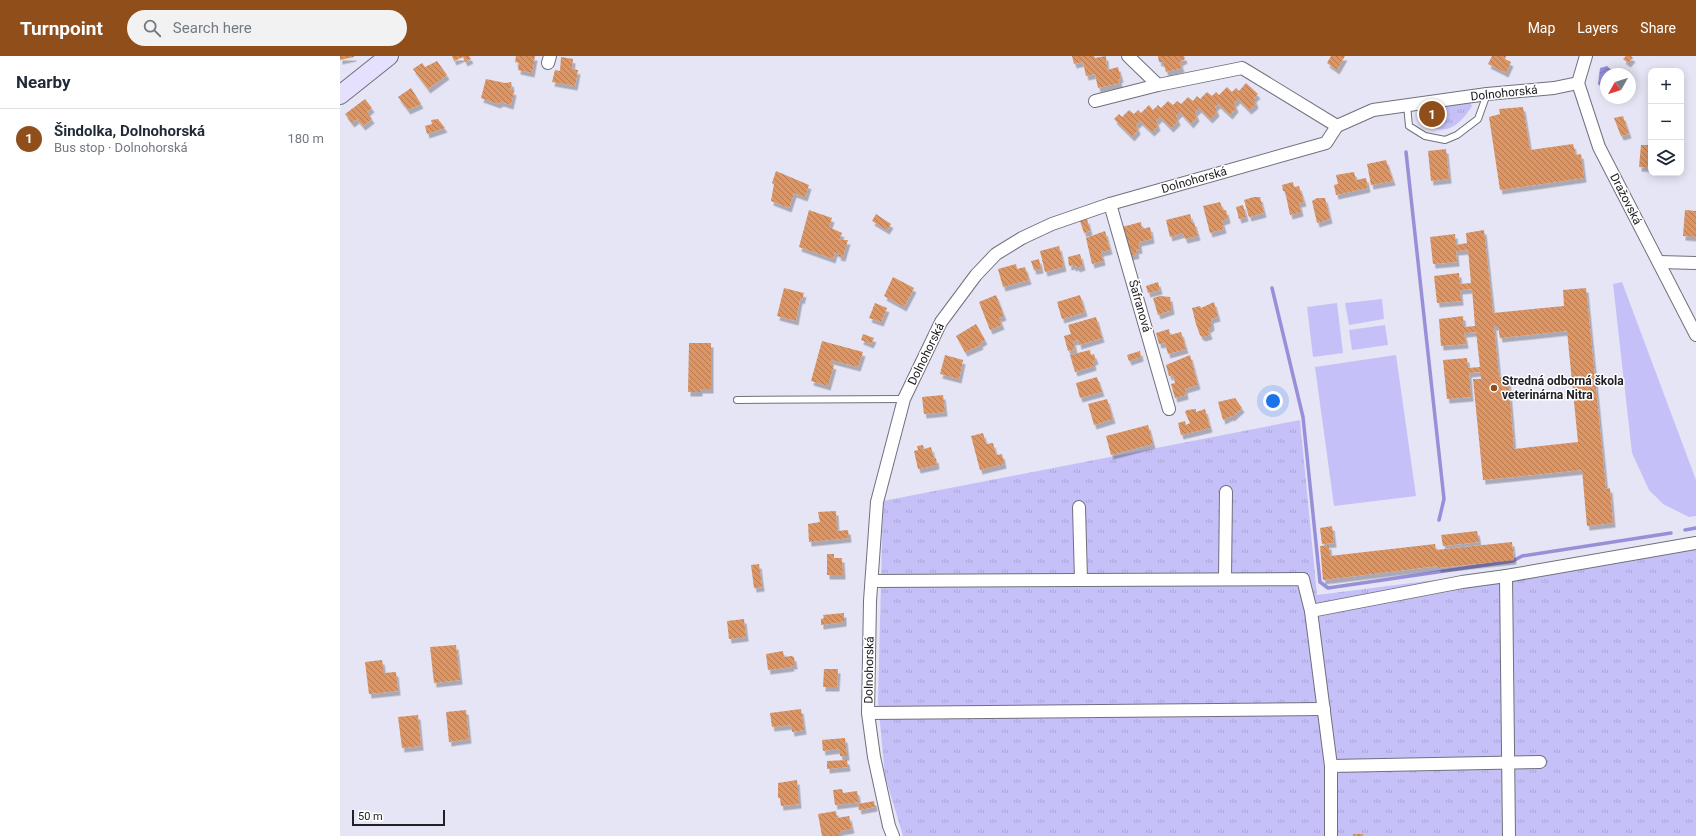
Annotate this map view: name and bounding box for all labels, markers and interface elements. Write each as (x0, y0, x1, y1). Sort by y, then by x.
search box (127, 10, 407, 46)
text: Turnpoint (20, 17, 103, 40)
icon: search (141, 17, 163, 39)
text: Search here (173, 19, 252, 37)
text: Map (1528, 20, 1555, 36)
text: Layers (1577, 20, 1618, 36)
text: Share (1640, 20, 1676, 36)
north arrow (1600, 68, 1636, 104)
map controls (1648, 68, 1684, 176)
button: + (1648, 68, 1684, 104)
text: Nearby (16, 72, 71, 92)
street label: Dolnohorská (1470, 83, 1538, 103)
pin: 1 (1419, 99, 1445, 129)
button: − (1648, 104, 1684, 140)
text: Šindolka, Dolnohorská (54, 122, 205, 140)
text: 1 (25, 131, 33, 146)
text: 180 m (287, 131, 324, 146)
text: Bus stop · Dolnohorská (54, 140, 188, 155)
button: layers (1648, 140, 1684, 176)
street label: Dolnohorská (1160, 164, 1228, 196)
street label: Dražovská (1607, 171, 1645, 227)
street label: Šafranová (1126, 278, 1155, 334)
street label: Dolnohorská (905, 321, 947, 387)
place label: Stredná odborná škola veterinárna Nitra (1502, 374, 1624, 402)
marker: Stredná odborná škola veterinárna Nitra (1489, 383, 1499, 393)
your location (1263, 391, 1283, 411)
street label: Dolnohorská (861, 636, 877, 704)
scale bar (352, 808, 445, 827)
text: 50 m (358, 810, 383, 823)

